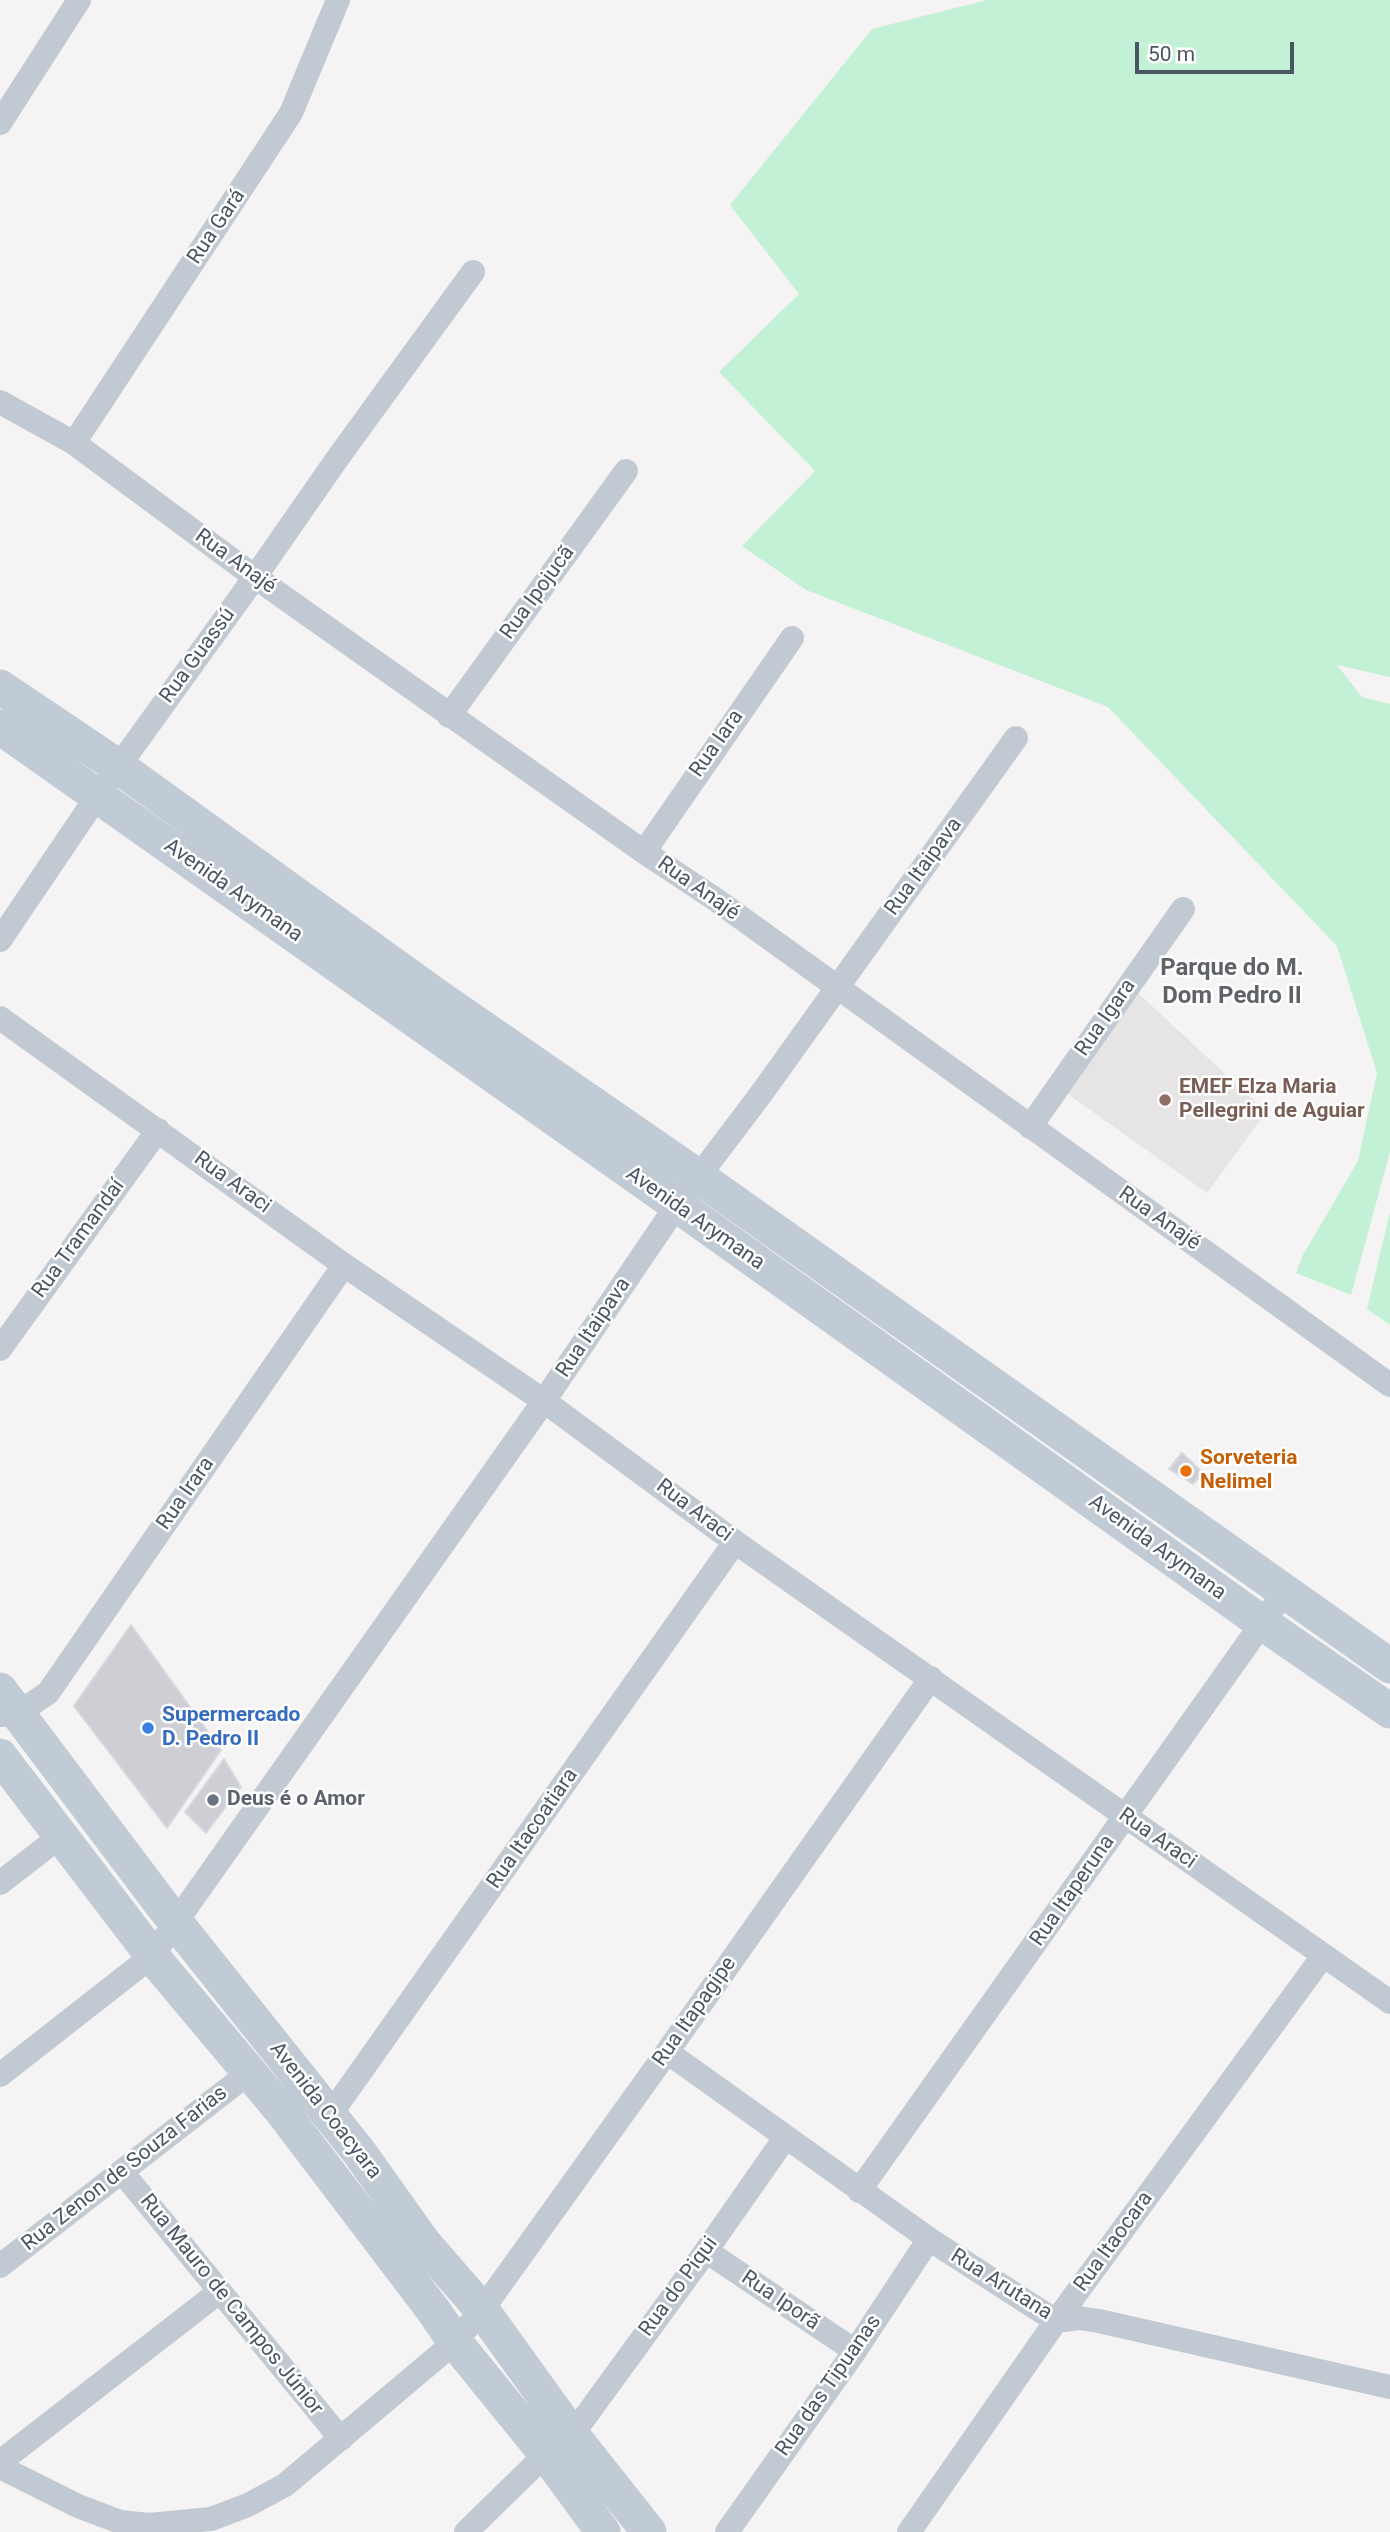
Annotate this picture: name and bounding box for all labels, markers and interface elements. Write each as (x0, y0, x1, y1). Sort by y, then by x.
scale bar (1138, 28, 1297, 72)
text: 50 m (1148, 42, 1195, 66)
street label: Rua Gará (183, 185, 251, 269)
street label: Rua Anajé (190, 524, 280, 600)
street label: Rua Ipojucã (496, 541, 580, 645)
street label: Rua Guassú (155, 603, 241, 709)
street label: Rua Iara (685, 705, 749, 783)
street label: Rua Itaipava (880, 813, 968, 921)
street label: Avenida Arymana (159, 834, 307, 948)
street label: Rua Anajé (652, 852, 744, 926)
district label: Parque do M. Dom Pedro II (1160, 955, 1304, 1011)
street label: Rua Igara (1070, 975, 1142, 1061)
place label: EMEF Elza Maria Pellegrini de Aguiar (1179, 1075, 1365, 1125)
marker: EMEF Elza Maria Pellegrini de Aguiar (1157, 1092, 1173, 1108)
street label: Rua Araci (189, 1147, 275, 1219)
street label: Avenida Arymana (621, 1162, 769, 1276)
street label: Rua Tramandaí (27, 1175, 131, 1303)
street label: Rua Anajé (1113, 1182, 1205, 1256)
street label: Rua Itaipava (551, 1273, 637, 1383)
place label: Sorveteria Nelimel (1200, 1446, 1297, 1496)
street label: Rua Irara (152, 1453, 220, 1535)
marker: Sorveteria Nelimel (1178, 1463, 1194, 1479)
street label: Rua Araci (651, 1474, 737, 1548)
street label: Avenida Arymana (1084, 1490, 1230, 1606)
place label: Supermercado D. Pedro II (162, 1703, 300, 1753)
marker: Supermercado D. Pedro II (140, 1720, 156, 1736)
street label: Rua Itacoatiara (482, 1764, 584, 1894)
place label: Deus é o Amor (227, 1787, 365, 1813)
marker: Deus é o Amor (205, 1792, 221, 1808)
street label: Rua Araci (1113, 1803, 1201, 1875)
street label: Rua Itaperuna (1025, 1831, 1121, 1951)
street label: Rua Itapagipe (648, 1952, 742, 2072)
street label: Avenida Coacyara (264, 2037, 386, 2185)
street label: Rua Zenon de Souza Farias (17, 2081, 233, 2257)
street label: Rua Itaocara (1069, 2187, 1159, 2297)
street label: Rua Mauro de Campos Júnior (134, 2189, 328, 2421)
street label: Rua do Piqui (634, 2232, 724, 2342)
street label: Rua Arutana (946, 2244, 1056, 2326)
street label: Rua Iporã (736, 2266, 824, 2336)
street label: Rua das Tipuanas (771, 2310, 887, 2462)

